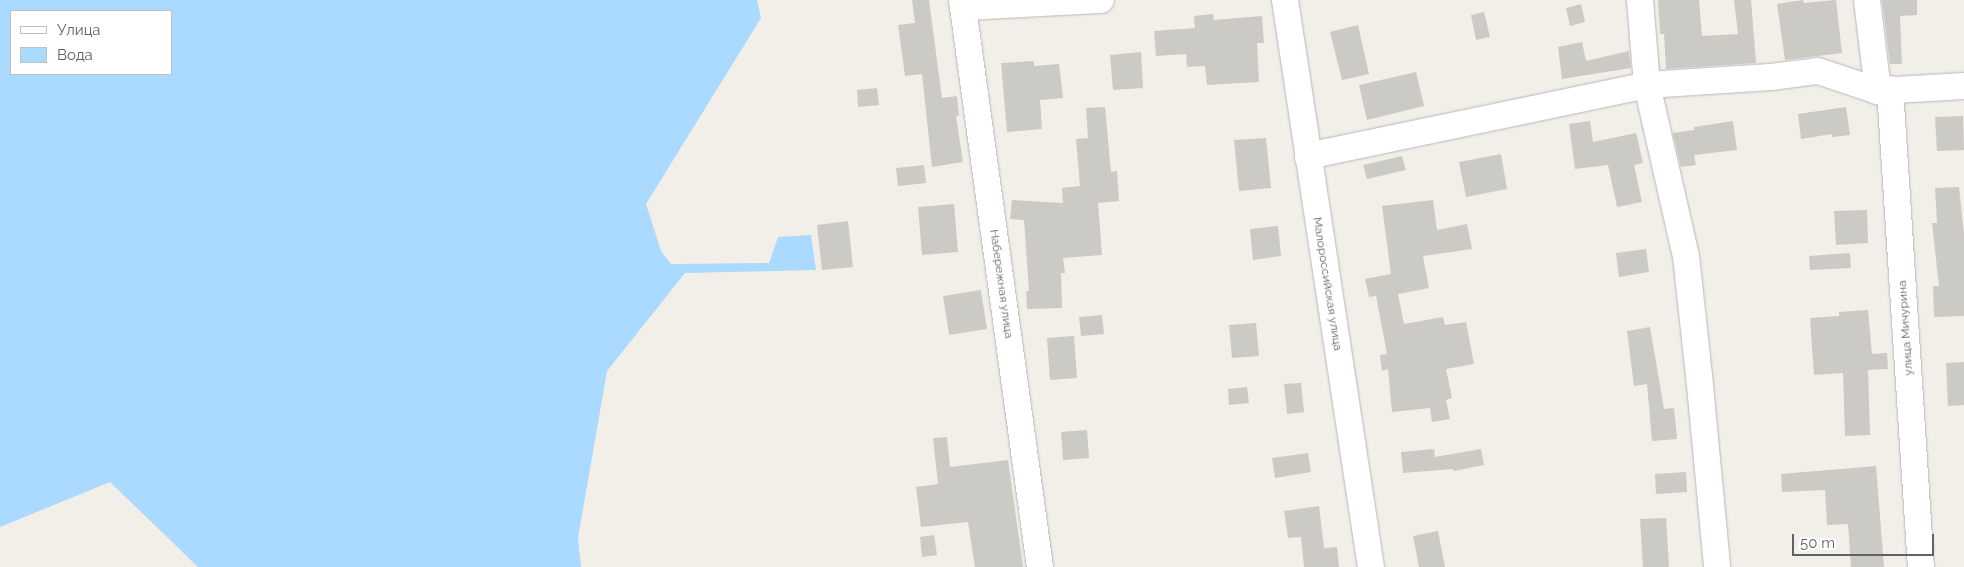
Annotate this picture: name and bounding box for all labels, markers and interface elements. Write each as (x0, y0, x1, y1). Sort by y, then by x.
legend (10, 10, 172, 75)
text: Улица (57, 21, 101, 39)
text: Вода (57, 46, 93, 64)
street label: Малороссийская улица (1309, 216, 1345, 352)
street label: Набережная улица (986, 228, 1016, 340)
street label: улица Мичурина (1895, 280, 1917, 376)
scale bar (1794, 524, 1936, 556)
text: 50 m (1800, 534, 1835, 552)

